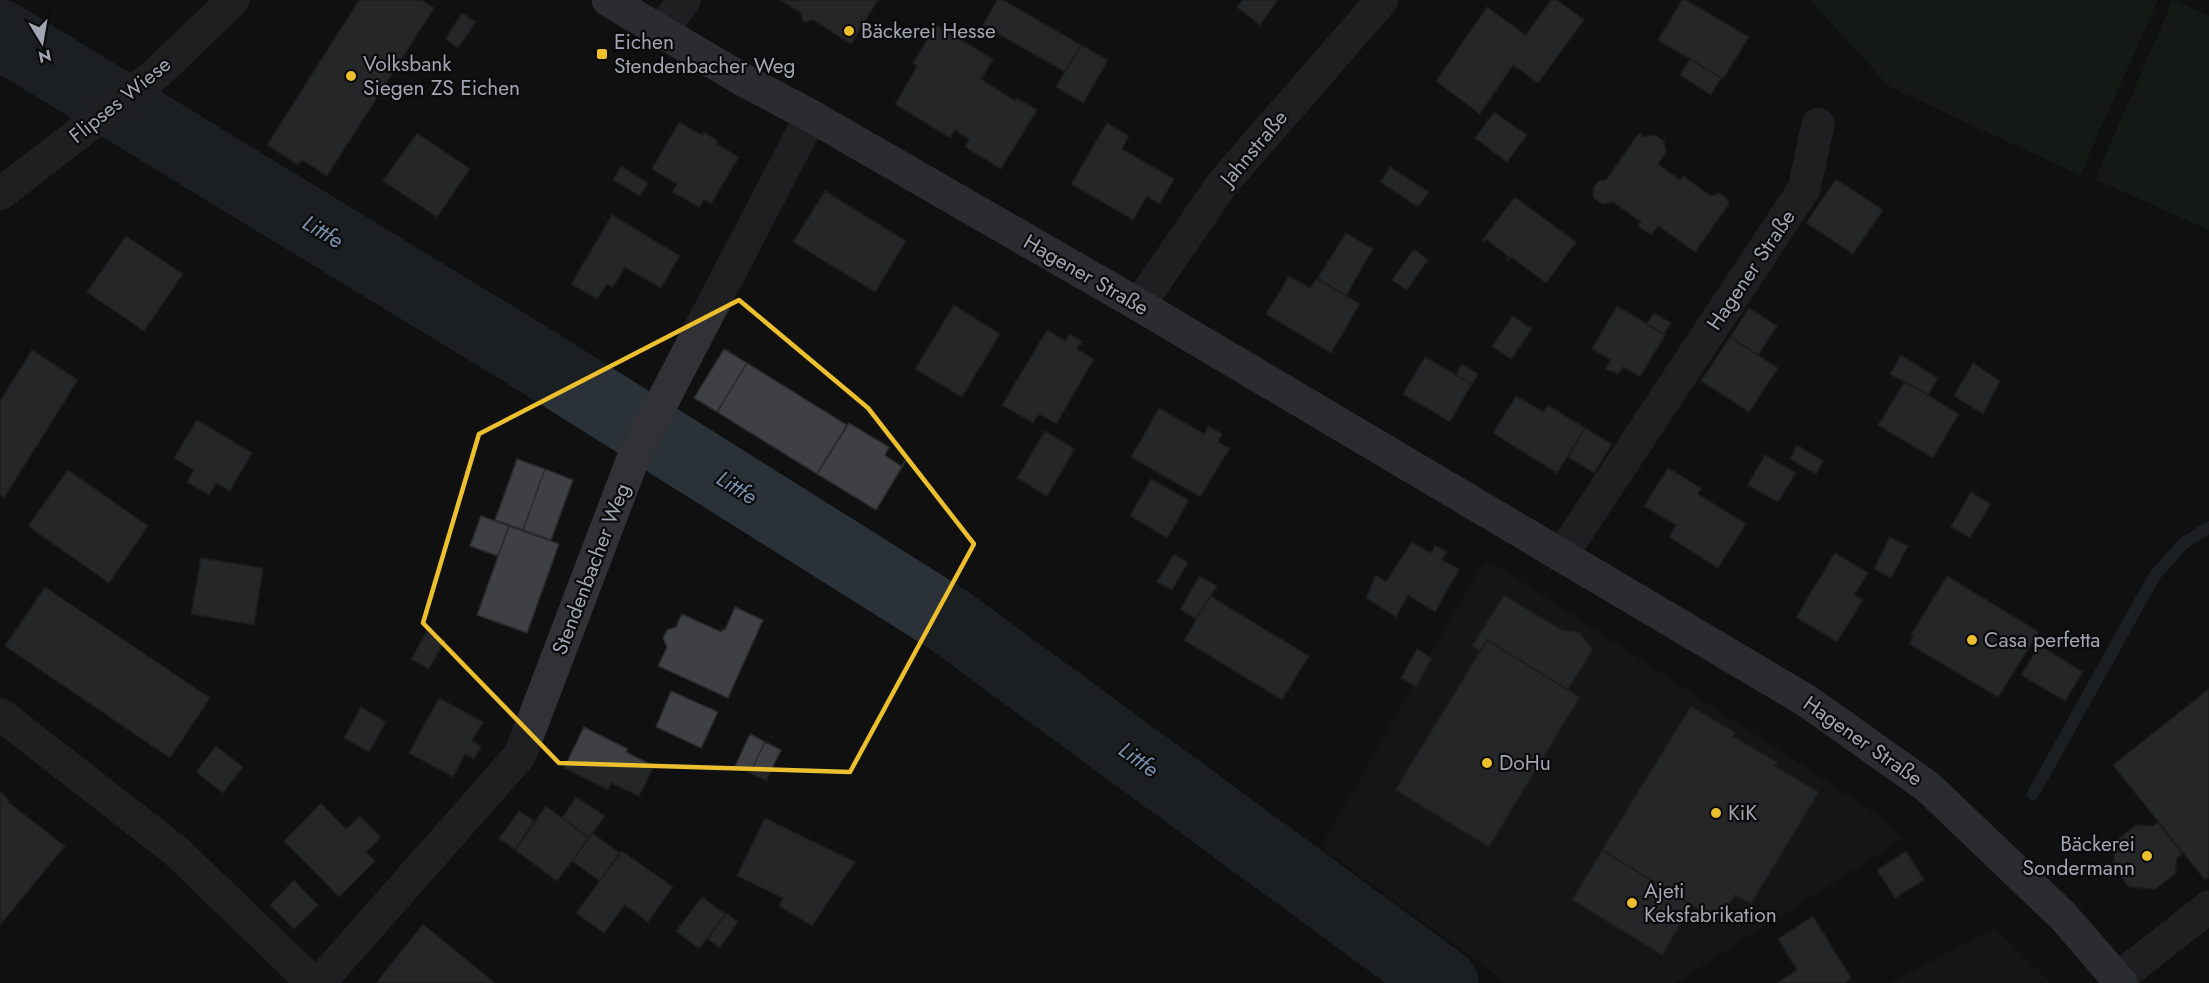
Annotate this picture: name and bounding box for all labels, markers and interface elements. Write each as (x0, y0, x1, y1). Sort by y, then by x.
north arrow (12, 12, 72, 72)
place label: Bäckerei Hesse (861, 16, 996, 46)
marker: Bäckerei Hesse (842, 24, 856, 38)
place label: Eichen Stendenbacher Weg (614, 27, 796, 81)
text: N (36, 44, 53, 69)
marker: Eichen Stendenbacher Weg (595, 47, 609, 61)
street label: Flipses Wiese (63, 49, 177, 150)
place label: Volksbank Siegen ZS Eichen (363, 49, 520, 103)
marker: Volksbank Siegen ZS Eichen (344, 69, 358, 83)
street label: Jahnstraße (1211, 103, 1295, 195)
street label: Hagener Straße (1699, 204, 1803, 336)
water label: Littfe (297, 206, 349, 256)
street label: Hagener Straße (1018, 227, 1154, 323)
water label: Littfe (710, 462, 764, 512)
street label: Stendenbacher Weg (544, 479, 638, 659)
place label: Casa perfetta (1984, 625, 2100, 655)
marker: Casa perfetta (1965, 633, 1979, 647)
street label: Hagener Straße (1797, 689, 1929, 793)
water label: Littfe (1112, 734, 1166, 784)
place label: DoHu (1499, 748, 1551, 778)
marker: DoHu (1480, 756, 1494, 770)
place label: KiK (1728, 798, 1757, 828)
marker: KiK (1709, 806, 1723, 820)
place label: Bäckerei Sondermann (2022, 829, 2135, 883)
marker: Bäckerei Sondermann (2140, 849, 2154, 863)
place label: Ajeti Keksfabrikation (1644, 876, 1777, 930)
marker: Ajeti Keksfabrikation (1625, 896, 1639, 910)

